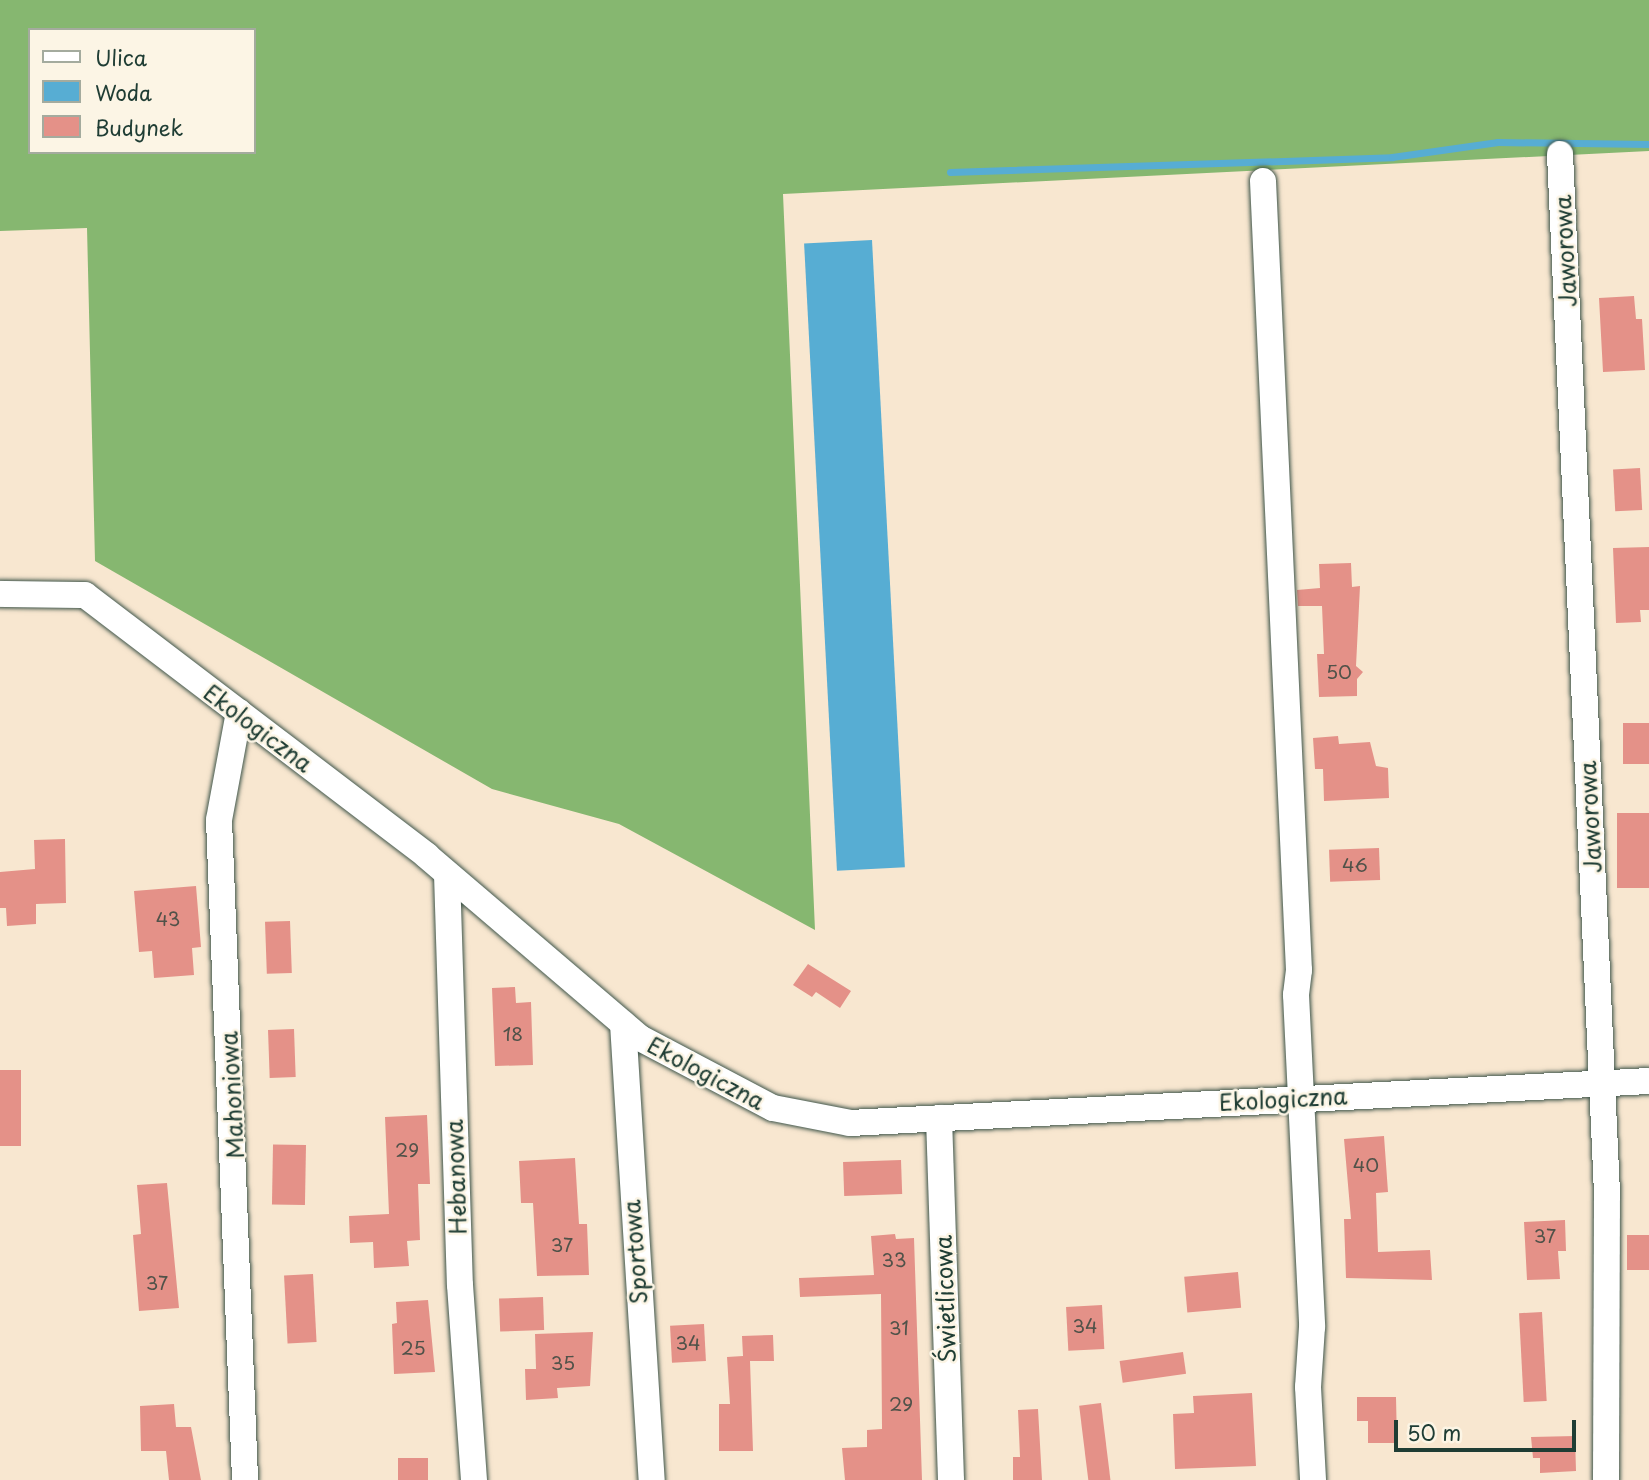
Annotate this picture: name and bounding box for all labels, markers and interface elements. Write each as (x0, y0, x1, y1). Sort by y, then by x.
legend (28, 28, 256, 154)
text: Ulica (95, 41, 147, 73)
text: Woda (95, 76, 152, 108)
text: Budynek (95, 111, 183, 143)
street label: Jaworowa (1548, 194, 1582, 308)
house number: 50 (1326, 661, 1352, 683)
street label: Ekologiczna (198, 678, 318, 778)
street label: Jaworowa (1573, 760, 1607, 874)
house number: 46 (1342, 854, 1368, 876)
house number: 43 (156, 908, 180, 930)
house number: 18 (503, 1023, 523, 1045)
street label: Mahoniowa (215, 1031, 249, 1159)
street label: Ekologiczna (643, 1031, 769, 1115)
street label: Ekologiczna (1218, 1082, 1348, 1116)
street label: Hebanowa (440, 1119, 472, 1235)
house number: 29 (395, 1139, 419, 1161)
house number: 40 (1353, 1154, 1379, 1176)
street label: Sportowa (618, 1199, 652, 1305)
house number: 37 (1534, 1225, 1556, 1247)
house number: 37 (551, 1234, 573, 1256)
street label: Świetlicowa (929, 1234, 961, 1364)
house number: 33 (882, 1249, 906, 1271)
house number: 37 (146, 1272, 168, 1294)
house number: 34 (1072, 1315, 1098, 1337)
house number: 31 (889, 1317, 909, 1339)
house number: 34 (675, 1332, 701, 1354)
house number: 25 (400, 1337, 426, 1359)
house number: 35 (551, 1352, 575, 1374)
house number: 29 (889, 1393, 913, 1415)
scale bar (1397, 1406, 1579, 1450)
text: 50 m (1407, 1416, 1461, 1448)

